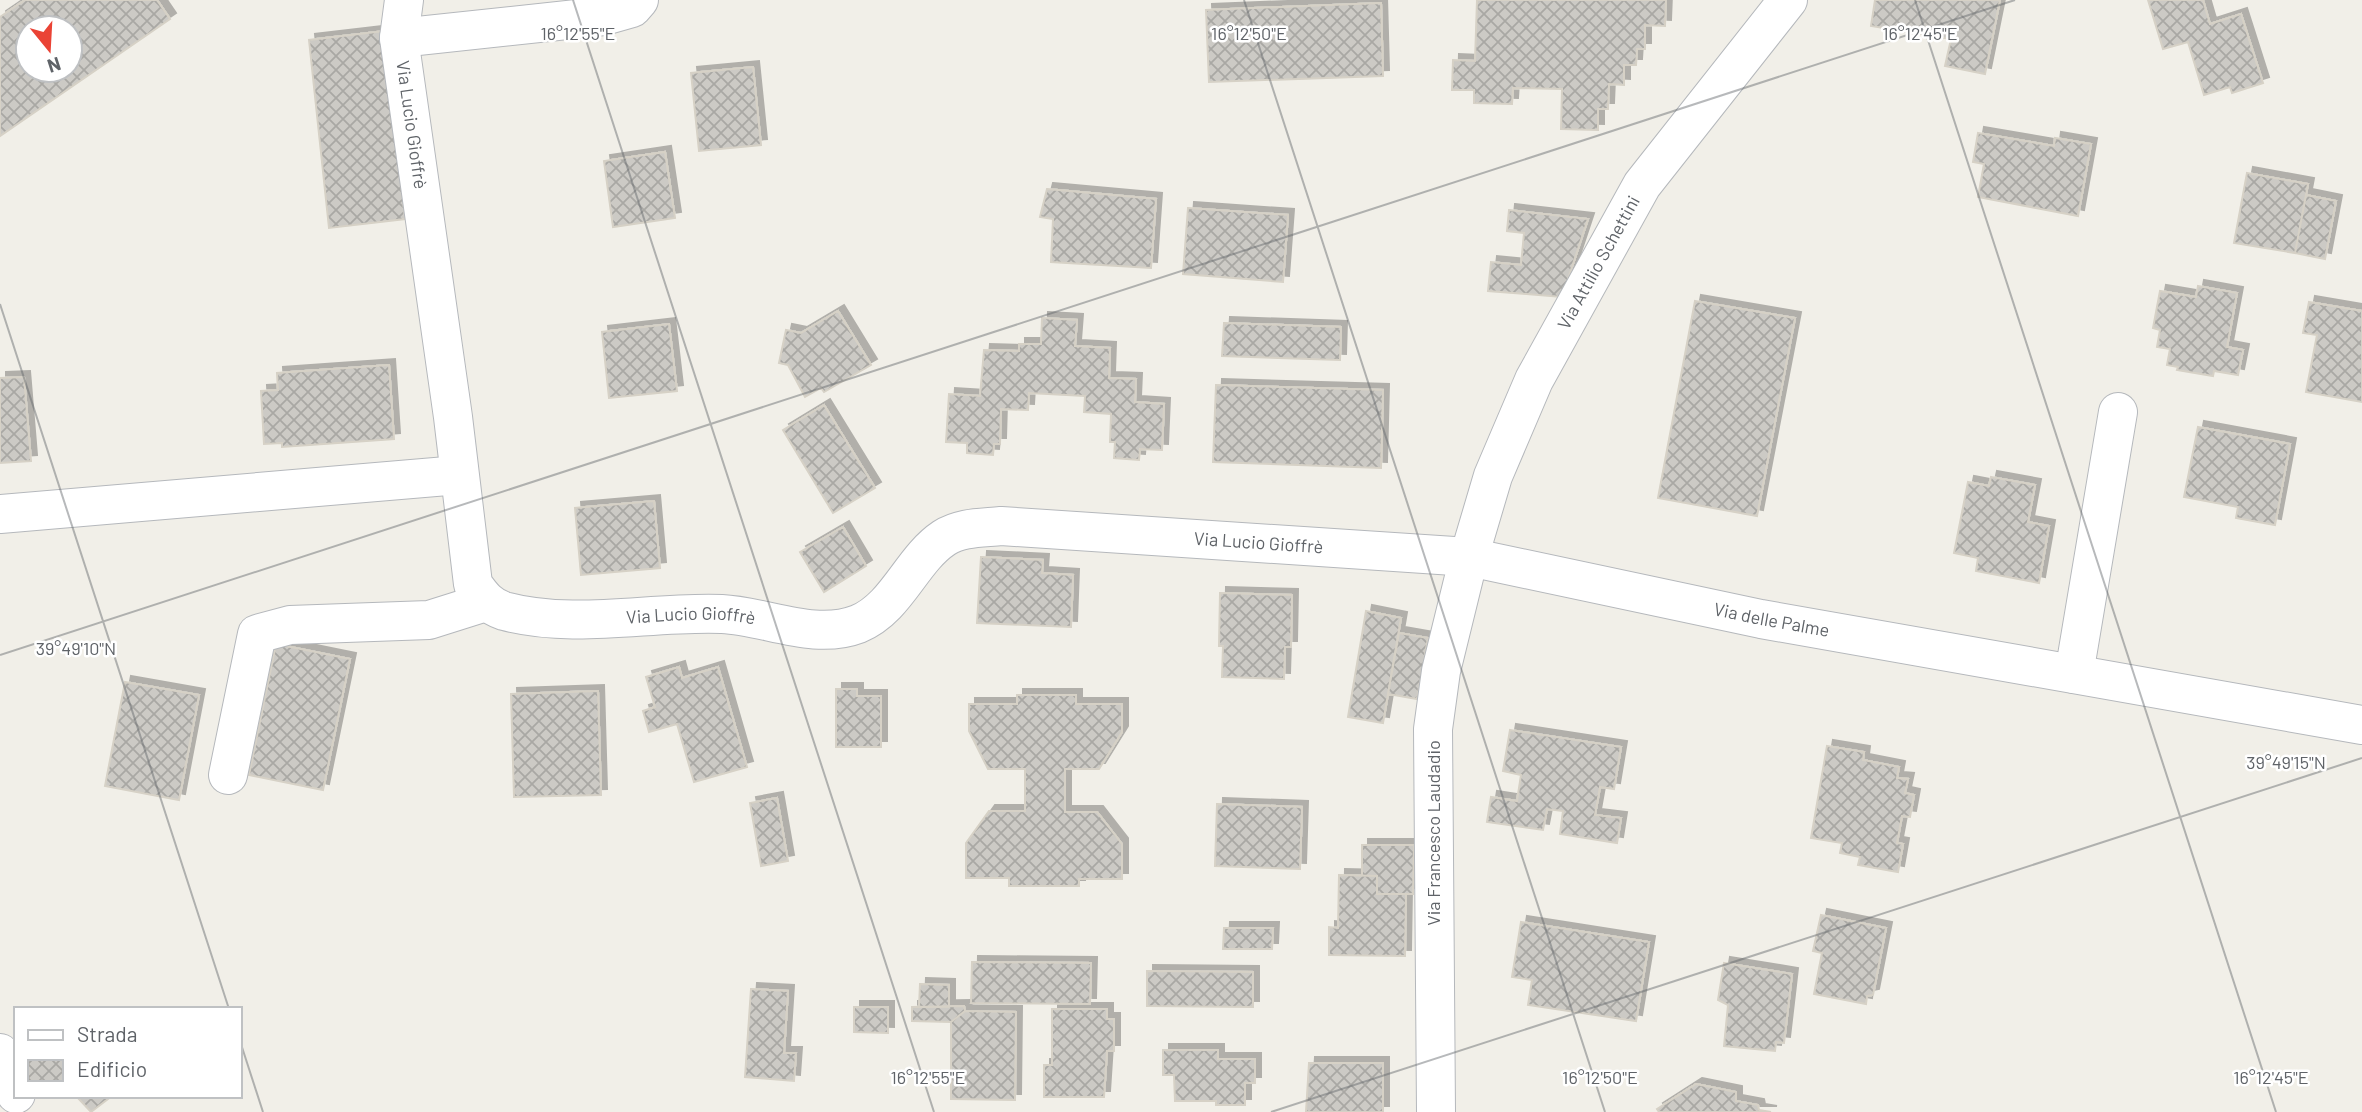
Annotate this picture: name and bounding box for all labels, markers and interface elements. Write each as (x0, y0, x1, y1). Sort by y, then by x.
north arrow (14, 14, 84, 84)
text: 16°12'55"E (541, 22, 615, 44)
text: 16°12'50"E (1211, 22, 1287, 44)
text: 16°12'45"E (1882, 22, 1958, 44)
text: N (45, 53, 64, 79)
street label: Via Lucio Gioffrè (392, 59, 432, 190)
street label: Via Attilio Schettini (1552, 191, 1644, 333)
street label: Via Lucio Gioffrè (1193, 527, 1324, 557)
street label: Via delle Palme (1712, 597, 1831, 641)
street label: Via Lucio Gioffrè (625, 602, 758, 629)
text: 39°49'10"N (36, 637, 116, 659)
street label: Via Francesco Laudadio (1422, 740, 1444, 926)
text: 39°49'15"N (2246, 751, 2326, 773)
legend (14, 1007, 242, 1098)
text: Strada (77, 1021, 137, 1046)
text: Edificio (77, 1056, 147, 1081)
text: 16°12'55"E (891, 1066, 965, 1088)
text: 16°12'50"E (1562, 1066, 1638, 1088)
text: 16°12'45"E (2233, 1066, 2309, 1088)

